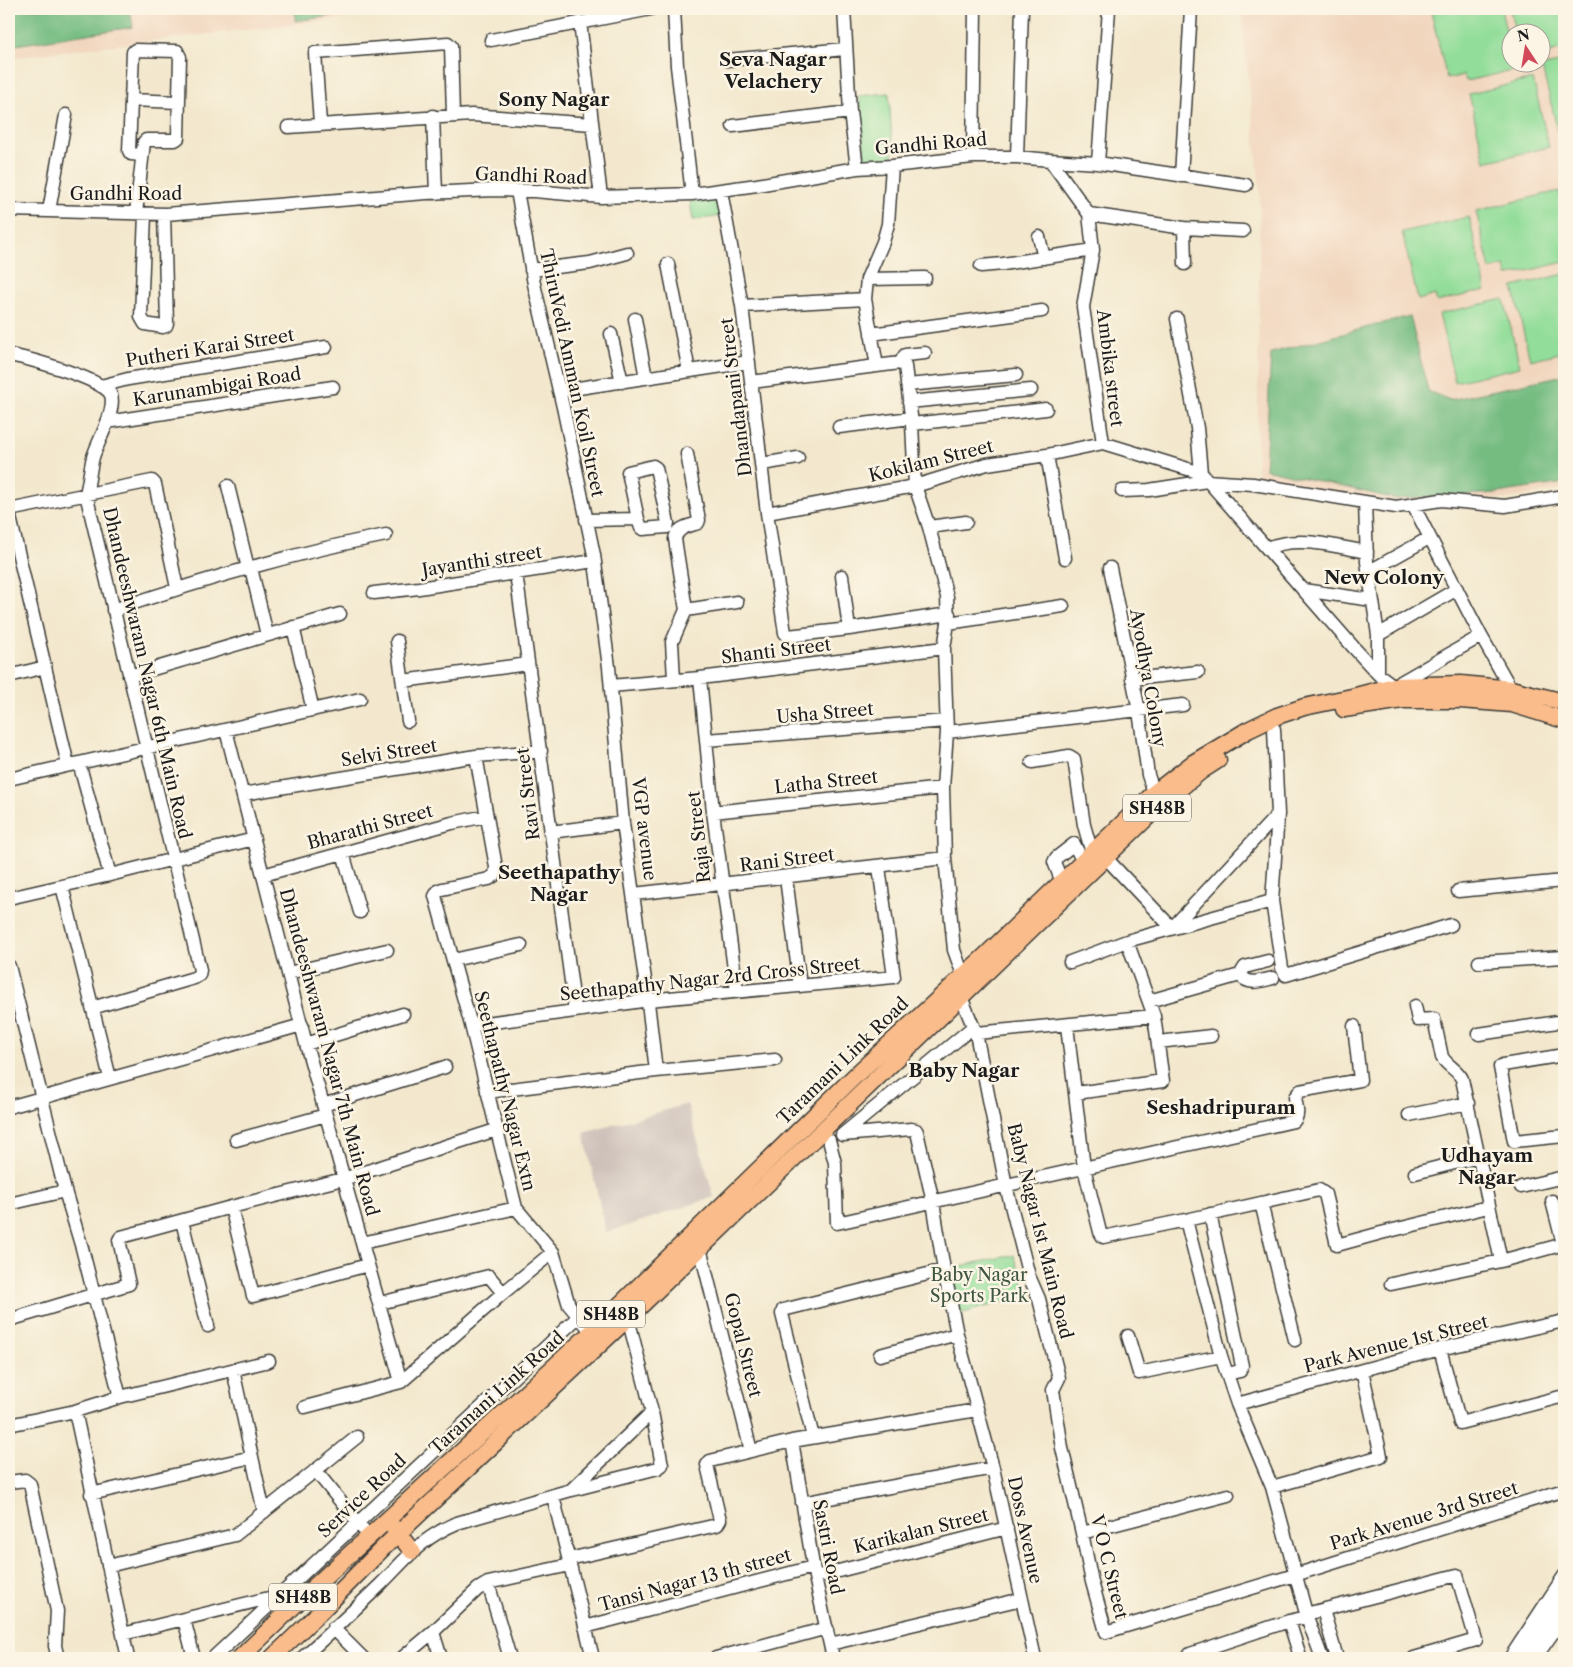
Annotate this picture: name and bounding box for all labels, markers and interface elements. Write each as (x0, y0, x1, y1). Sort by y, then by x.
north arrow (1500, 22, 1550, 72)
text: N (1515, 25, 1531, 45)
district label: Seva Nagar Velachery (719, 48, 828, 93)
district label: Sony Nagar (499, 88, 610, 111)
street label: Gandhi Road (874, 128, 988, 160)
street label: Gandhi Road (475, 163, 588, 189)
street label: Gandhi Road (70, 183, 182, 205)
street label: ThiruVedi Amman Koil Street (535, 247, 609, 500)
street label: Ambika street (1092, 307, 1128, 429)
street label: Dhandapani Street (715, 316, 757, 478)
street label: Putheri Karai Street (124, 324, 296, 372)
street label: Karunambigai Road (131, 363, 303, 411)
street label: Kokilam Street (866, 435, 996, 487)
street label: Dhandeeshwaram Nagar 6th Main Road (98, 505, 196, 841)
street label: Jayanthi street (417, 541, 544, 582)
district label: New Colony (1324, 566, 1445, 589)
street label: Ayodhya Colony (1125, 606, 1171, 750)
street label: Shanti Street (720, 633, 833, 669)
street label: Usha Street (775, 698, 875, 728)
street label: Selvi Street (339, 734, 439, 771)
street label: Ravi Street (511, 746, 545, 842)
street label: Latha Street (773, 766, 879, 798)
street label: VGP avenue (627, 775, 661, 882)
street label: Raja Street (682, 789, 716, 884)
road number: SH48B (1123, 794, 1191, 821)
street label: Bharathi Street (305, 799, 436, 854)
street label: Rani Street (738, 843, 836, 877)
district label: Seethapathy Nagar (498, 861, 621, 906)
street label: Dhandeeshwaram Nagar 7th Main Road (275, 886, 383, 1218)
street label: Seethapathy Nagar 2rd Cross Street (559, 952, 862, 1006)
street label: Seethapathy Nagar Extn (469, 989, 541, 1193)
street label: Taramani Link Road (773, 993, 913, 1129)
district label: Baby Nagar (908, 1059, 1020, 1082)
district label: Seshadripuram (1146, 1096, 1296, 1119)
street label: Baby Nagar 1st Main Road (1003, 1121, 1077, 1341)
district label: Udhayam Nagar (1441, 1144, 1533, 1189)
park label: Baby Nagar Sports Park (930, 1264, 1030, 1307)
street label: Gopal Street (719, 1290, 767, 1400)
road number: SH48B (577, 1300, 645, 1328)
street label: Park Avenue 1st Street (1302, 1310, 1491, 1378)
street label: Taramani Link Road (425, 1327, 569, 1459)
street label: Service Road (313, 1450, 411, 1542)
street label: Doss Avenue (1003, 1474, 1047, 1586)
street label: Park Avenue 3rd Street (1327, 1477, 1521, 1555)
street label: Sastri Road (808, 1497, 848, 1597)
street label: Karikalan Street (851, 1503, 991, 1558)
street label: V O C Street (1085, 1512, 1133, 1622)
street label: Tansi Nagar 13 th street (596, 1544, 794, 1616)
road number: SH48B (269, 1584, 337, 1610)

